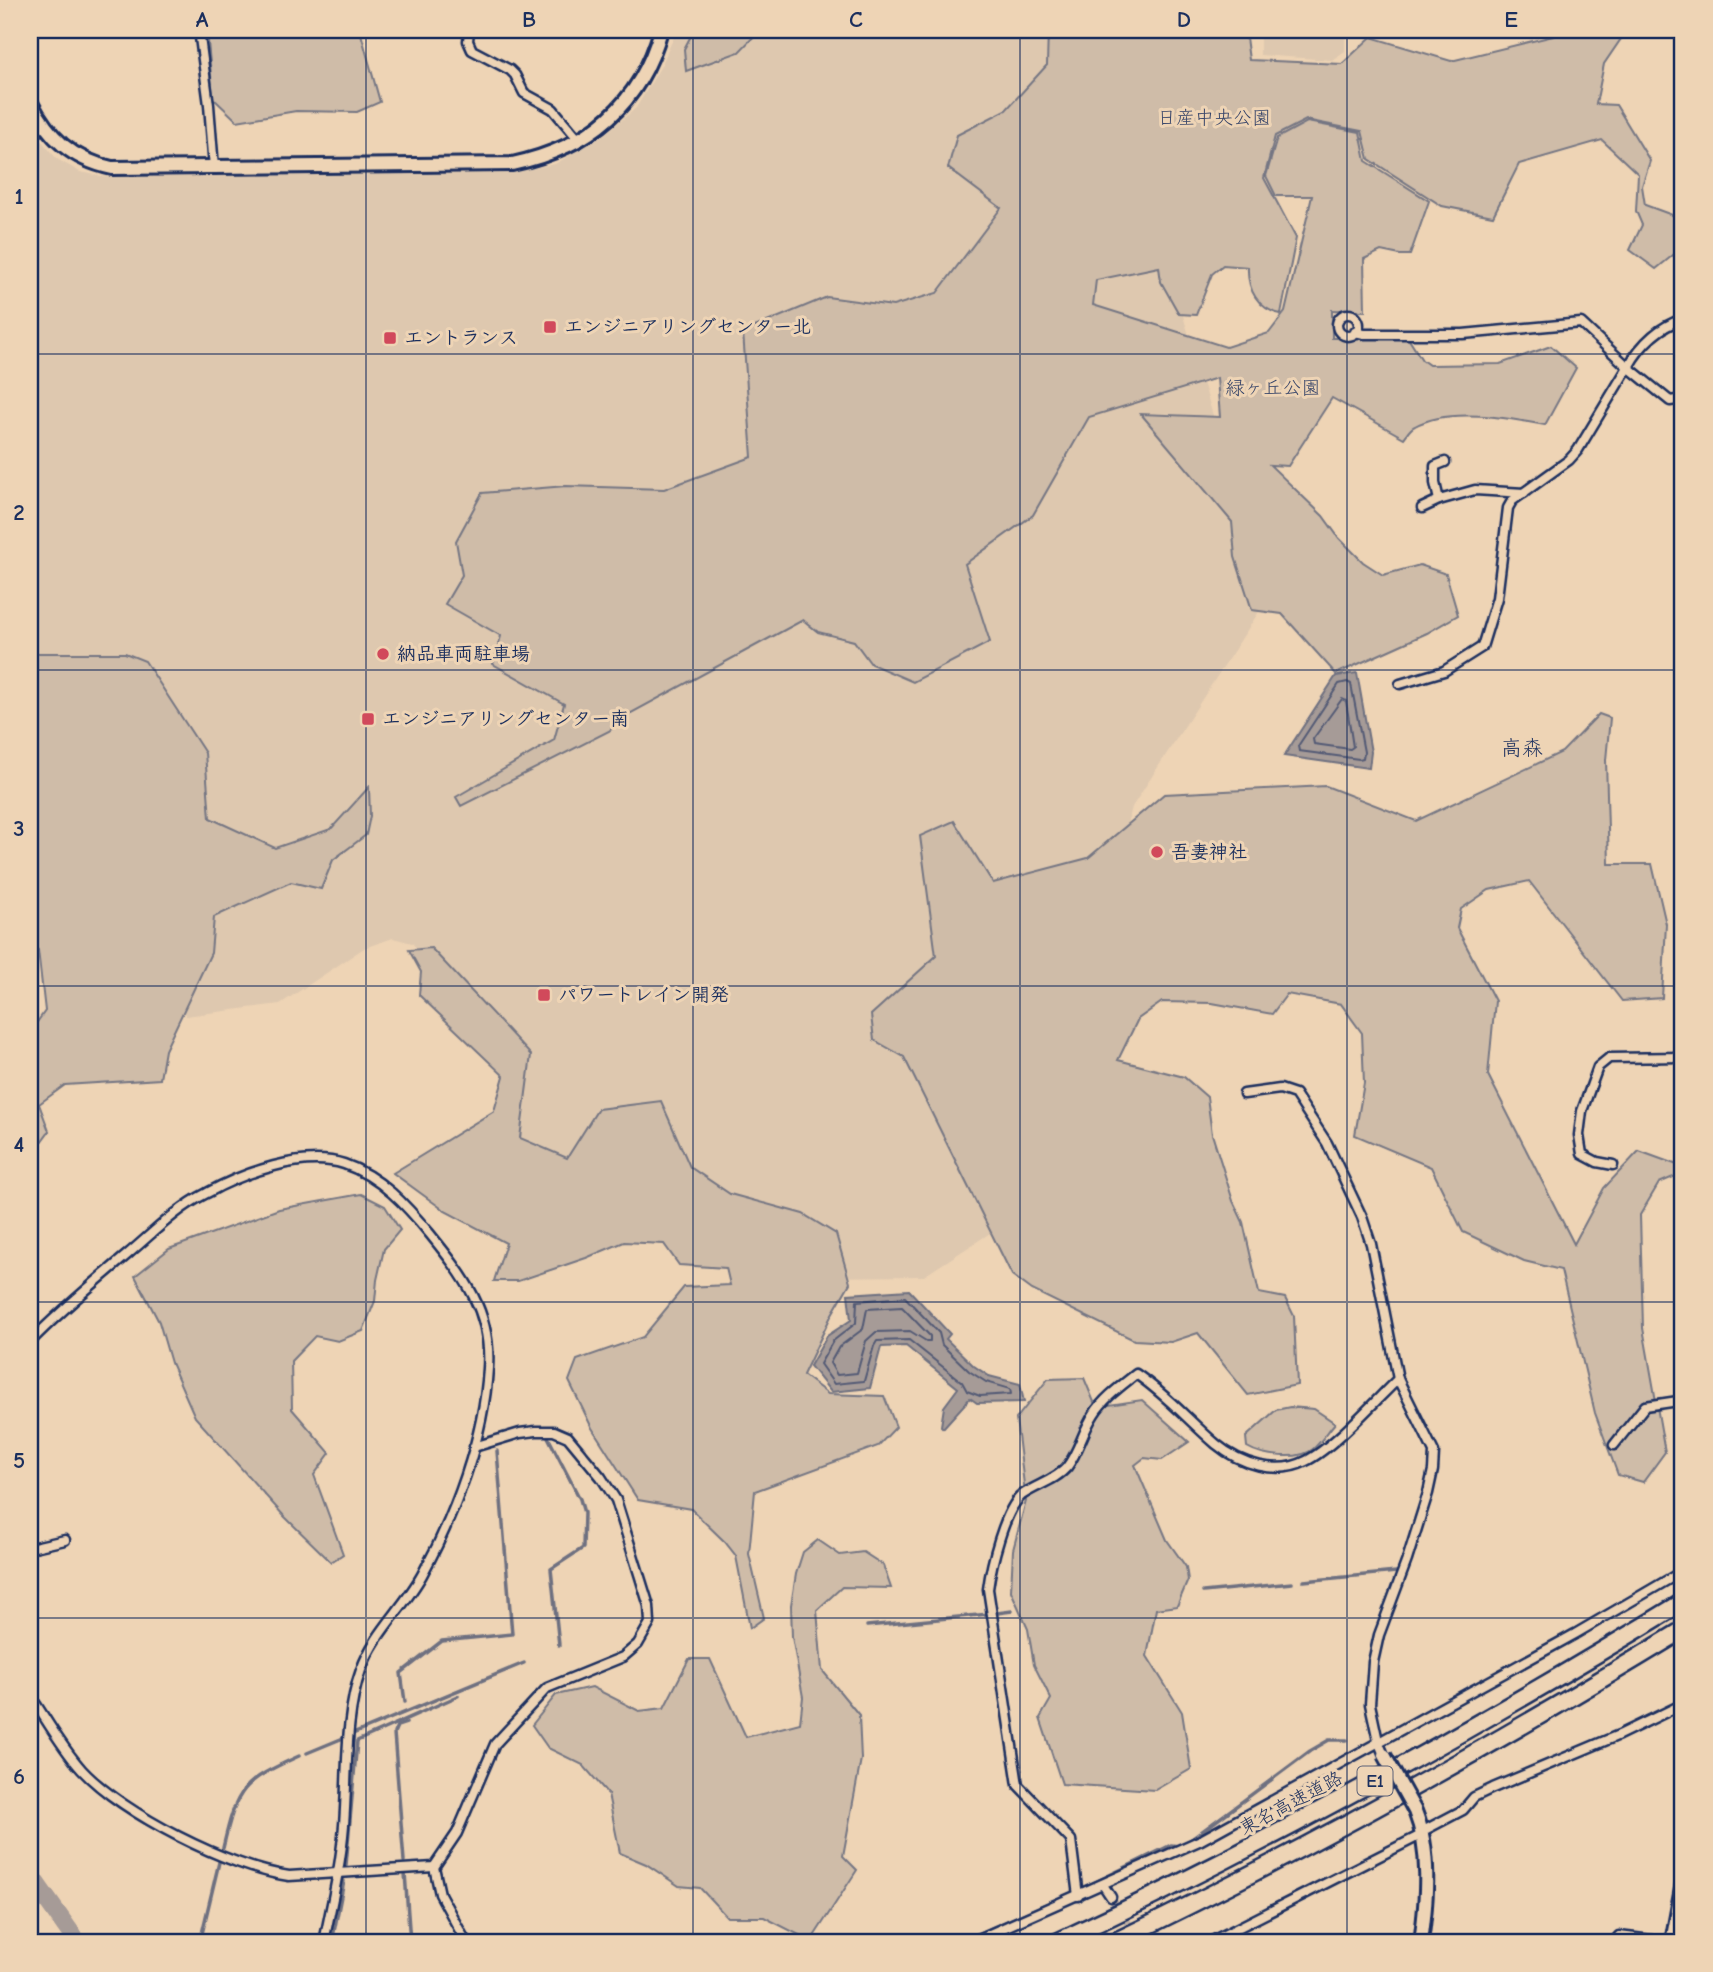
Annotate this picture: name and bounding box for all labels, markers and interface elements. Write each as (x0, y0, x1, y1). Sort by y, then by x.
text: A (196, 6, 209, 33)
text: B (522, 6, 536, 33)
text: C (849, 6, 863, 33)
text: D (1177, 6, 1191, 33)
text: E (1504, 6, 1518, 33)
park label: 日産中央公園 (1157, 107, 1271, 129)
text: 1 (14, 183, 24, 210)
place label: エンジニアリングセンター北 (564, 316, 811, 338)
marker: エンジニアリングセンター北 (542, 319, 558, 335)
place label: エントランス (404, 327, 518, 349)
marker: エントランス (382, 330, 398, 346)
park label: 緑ヶ丘公園 (1225, 377, 1321, 399)
text: 2 (13, 499, 25, 526)
place label: 納品車両駐車場 (397, 643, 530, 665)
marker: 納品車両駐車場 (375, 646, 391, 662)
place label: エンジニアリングセンター南 (382, 708, 629, 730)
marker: エンジニアリングセンター南 (360, 711, 376, 727)
district label: 高森 (1501, 736, 1543, 760)
text: 3 (13, 815, 25, 842)
place label: 吾妻神社 (1171, 841, 1247, 863)
marker: 吾妻神社 (1149, 844, 1165, 860)
place label: パワートレイン開発 (558, 984, 729, 1006)
marker: パワートレイン開発 (536, 987, 552, 1003)
text: 4 (14, 1131, 25, 1158)
text: 5 (13, 1447, 25, 1474)
text: 6 (13, 1763, 25, 1790)
road number: E1 (1358, 1766, 1392, 1796)
street label: 東名高速道路 (1236, 1767, 1346, 1839)

